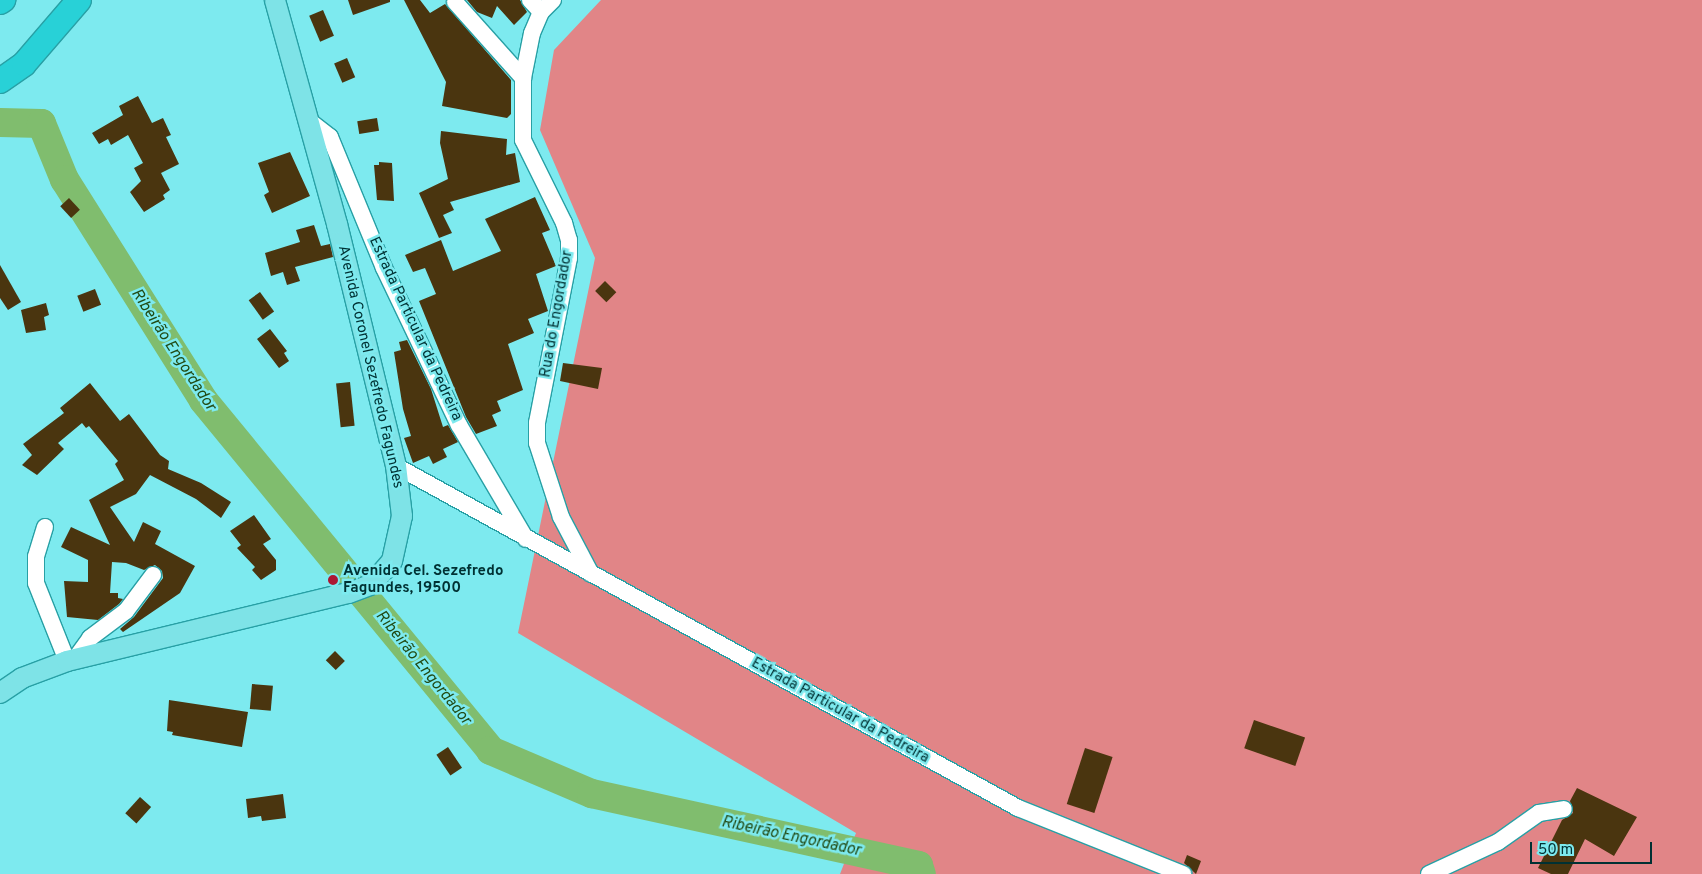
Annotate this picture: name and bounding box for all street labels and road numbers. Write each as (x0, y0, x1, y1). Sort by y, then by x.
street label: Estrada Particular da Pedreira (364, 234, 466, 424)
street label: Avenida Coronel Sezefredo Fagundes (333, 244, 407, 490)
street label: Rua do Engordador (537, 249, 577, 379)
street label: Estrada Particular da Pedreira (748, 654, 932, 768)

